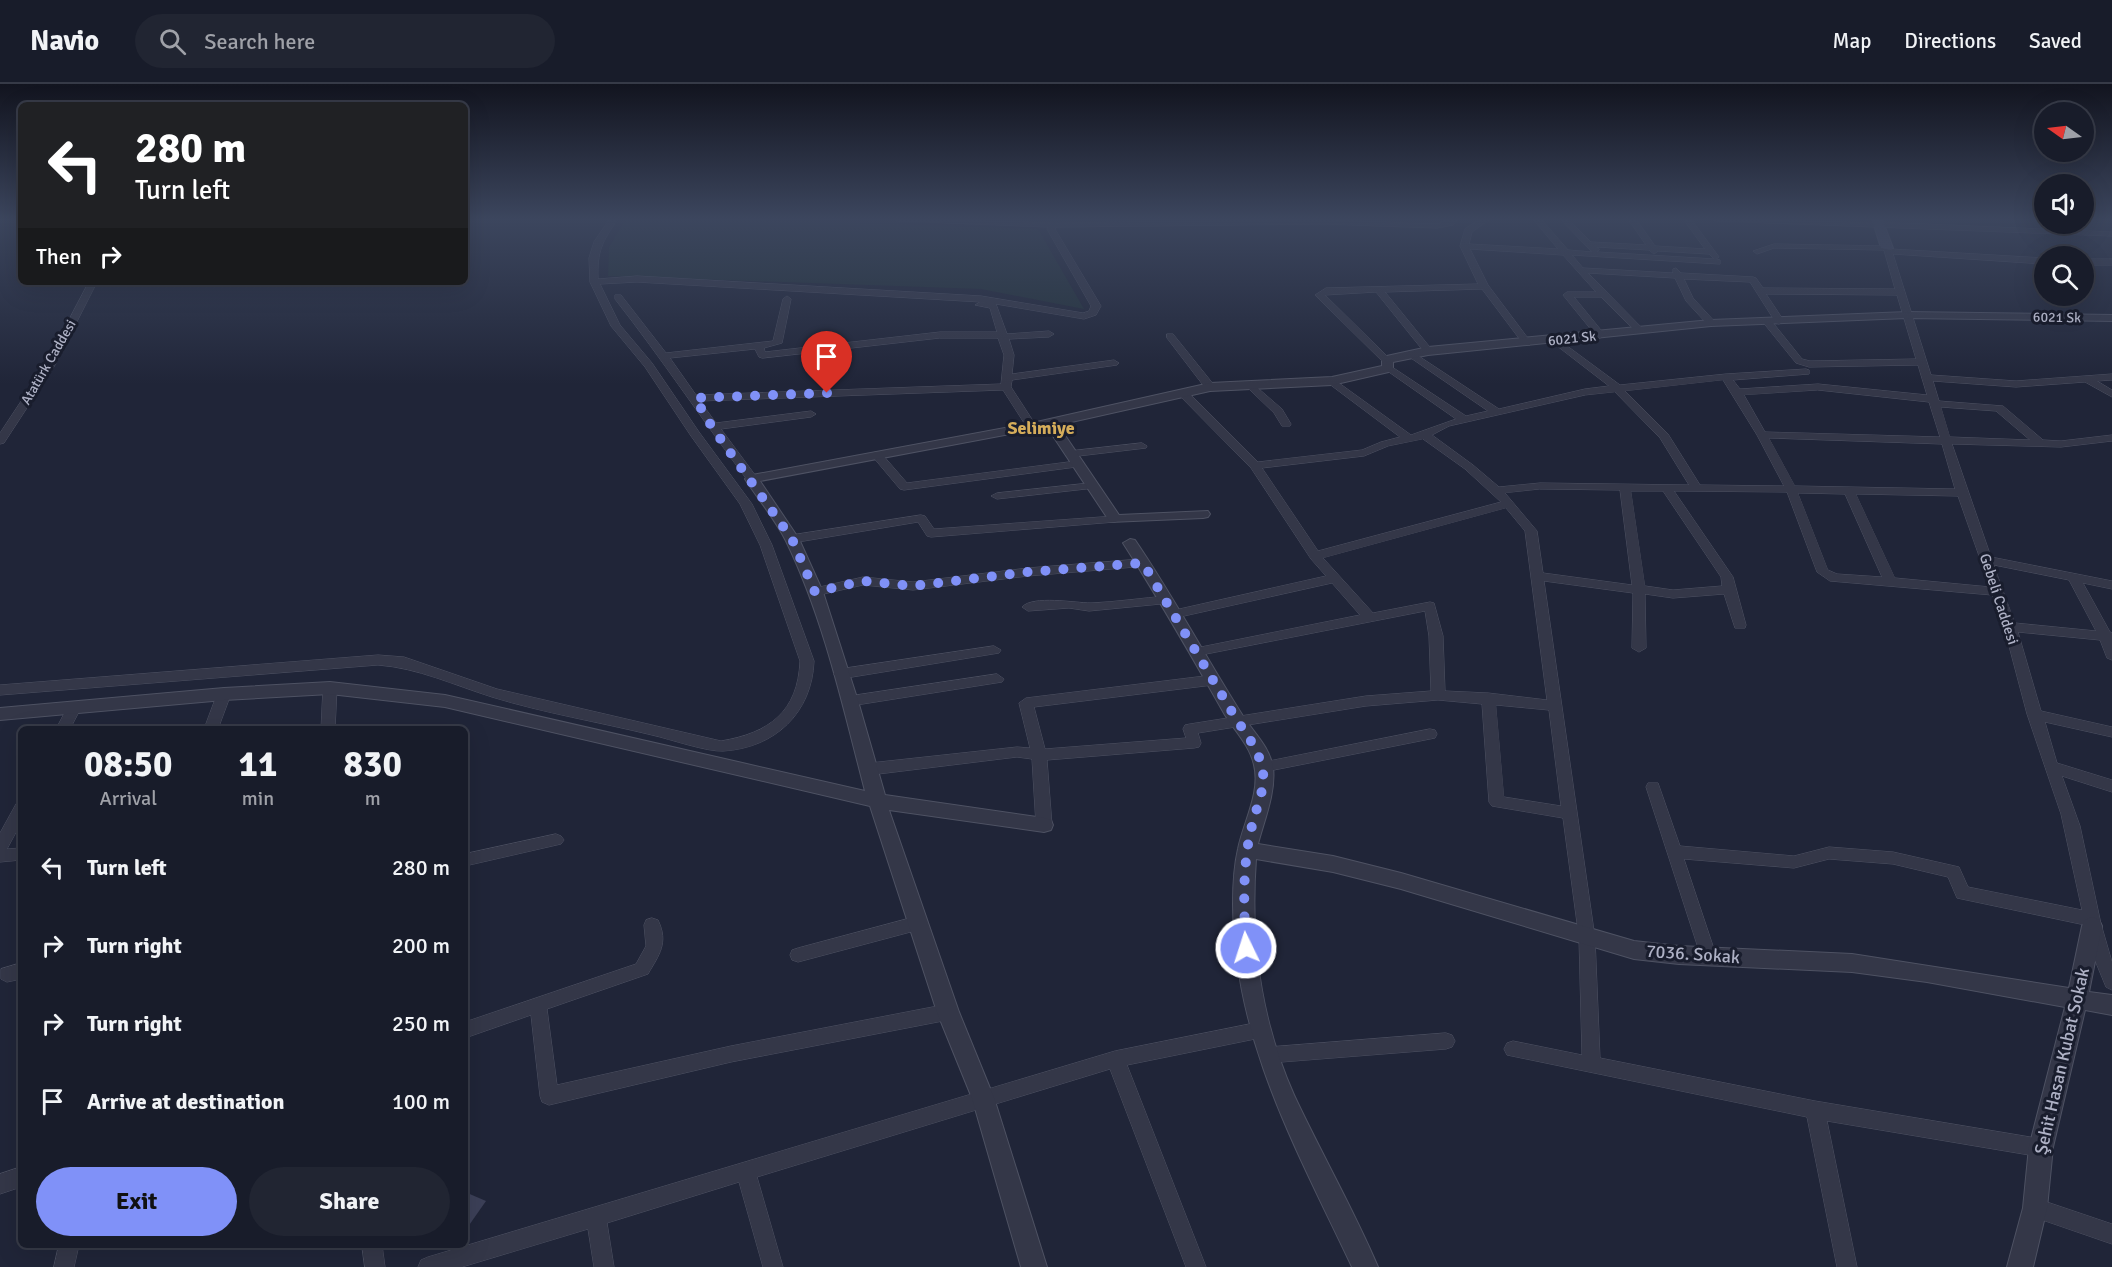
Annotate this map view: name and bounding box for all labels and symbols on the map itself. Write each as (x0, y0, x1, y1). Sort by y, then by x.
north arrow (2034, 102, 2094, 162)
street label: 6021 Sk (2033, 309, 2081, 326)
street label: Atatürk Caddesi (17, 317, 80, 408)
street label: 6021 Sk (1547, 328, 1597, 349)
pin (801, 331, 852, 393)
district label: Selimiye (1007, 417, 1075, 439)
street label: Gebeli Caddesi (1976, 551, 2022, 647)
position arrow (1214, 916, 1278, 980)
street label: 7036. Sokak (1645, 940, 1741, 968)
street label: Şehit Hasan Kubat Sokak (2030, 965, 2094, 1157)

